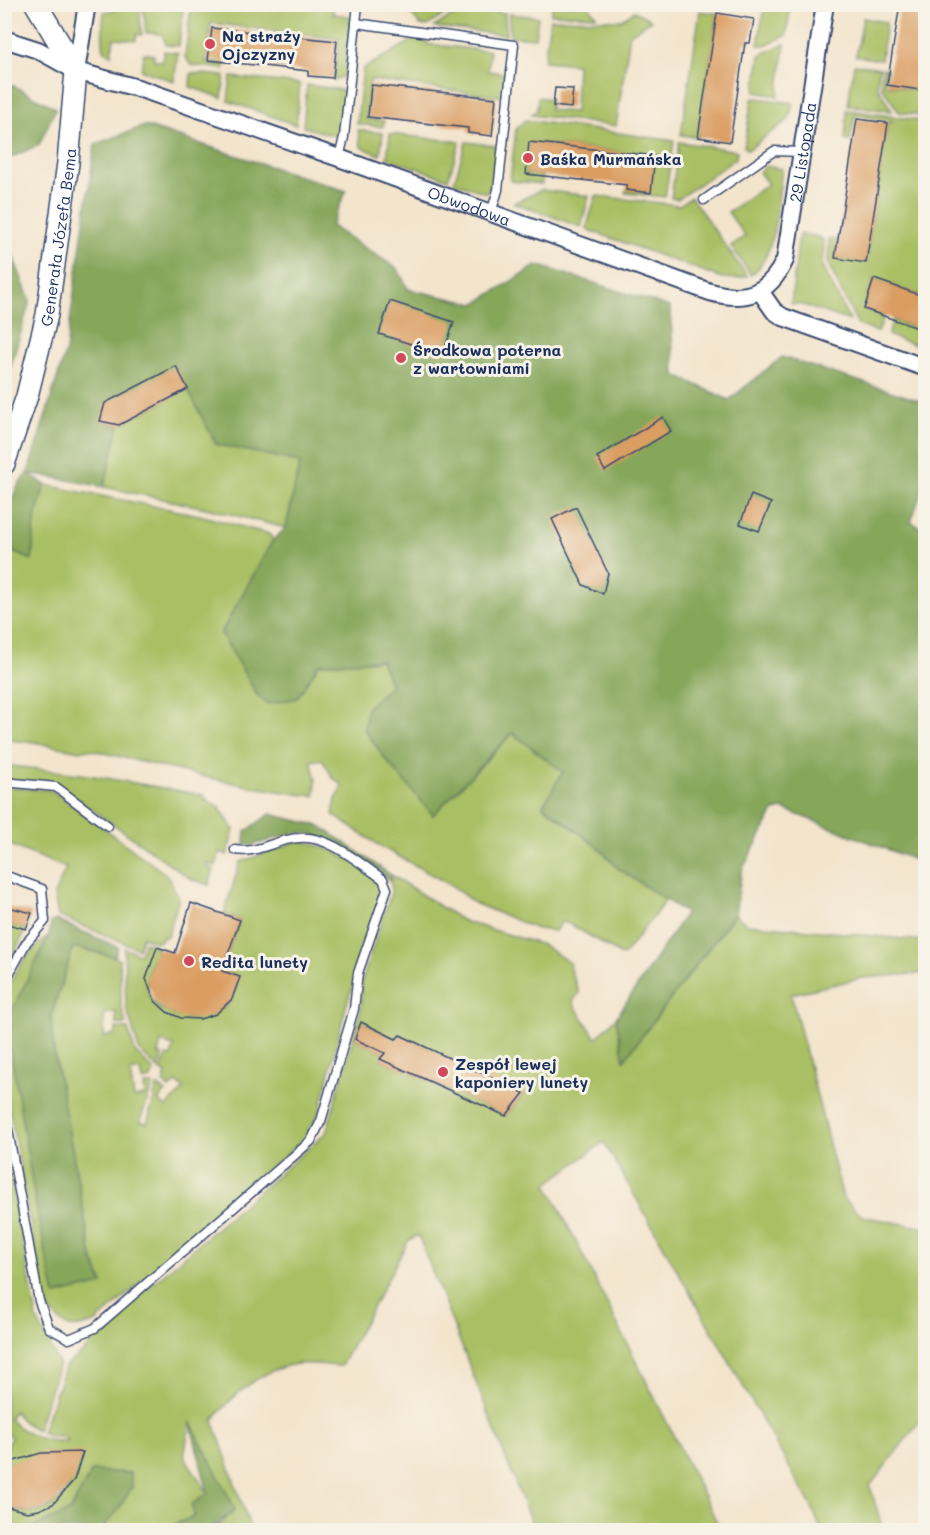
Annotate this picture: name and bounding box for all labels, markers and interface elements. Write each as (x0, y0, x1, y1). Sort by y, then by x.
place label: Na straży Ojczyzny (222, 25, 301, 64)
marker: Na straży Ojczyzny (203, 37, 217, 51)
street label: 29 Listopada (784, 100, 820, 204)
street label: Generała Józefa Bema (34, 147, 80, 328)
place label: Baśka Murmańska (540, 148, 682, 169)
marker: Baśka Murmańska (521, 151, 535, 165)
street label: Obwodowa (425, 180, 514, 230)
place label: Środkowa poterna z wartowniami (413, 339, 561, 378)
marker: Środkowa poterna z wartowniami (394, 351, 408, 365)
place label: Redita lunety (201, 951, 308, 972)
marker: Redita lunety (182, 954, 196, 968)
place label: Zespół lewej kaponiery lunety (455, 1053, 588, 1092)
marker: Zespół lewej kaponiery lunety (436, 1065, 450, 1079)

